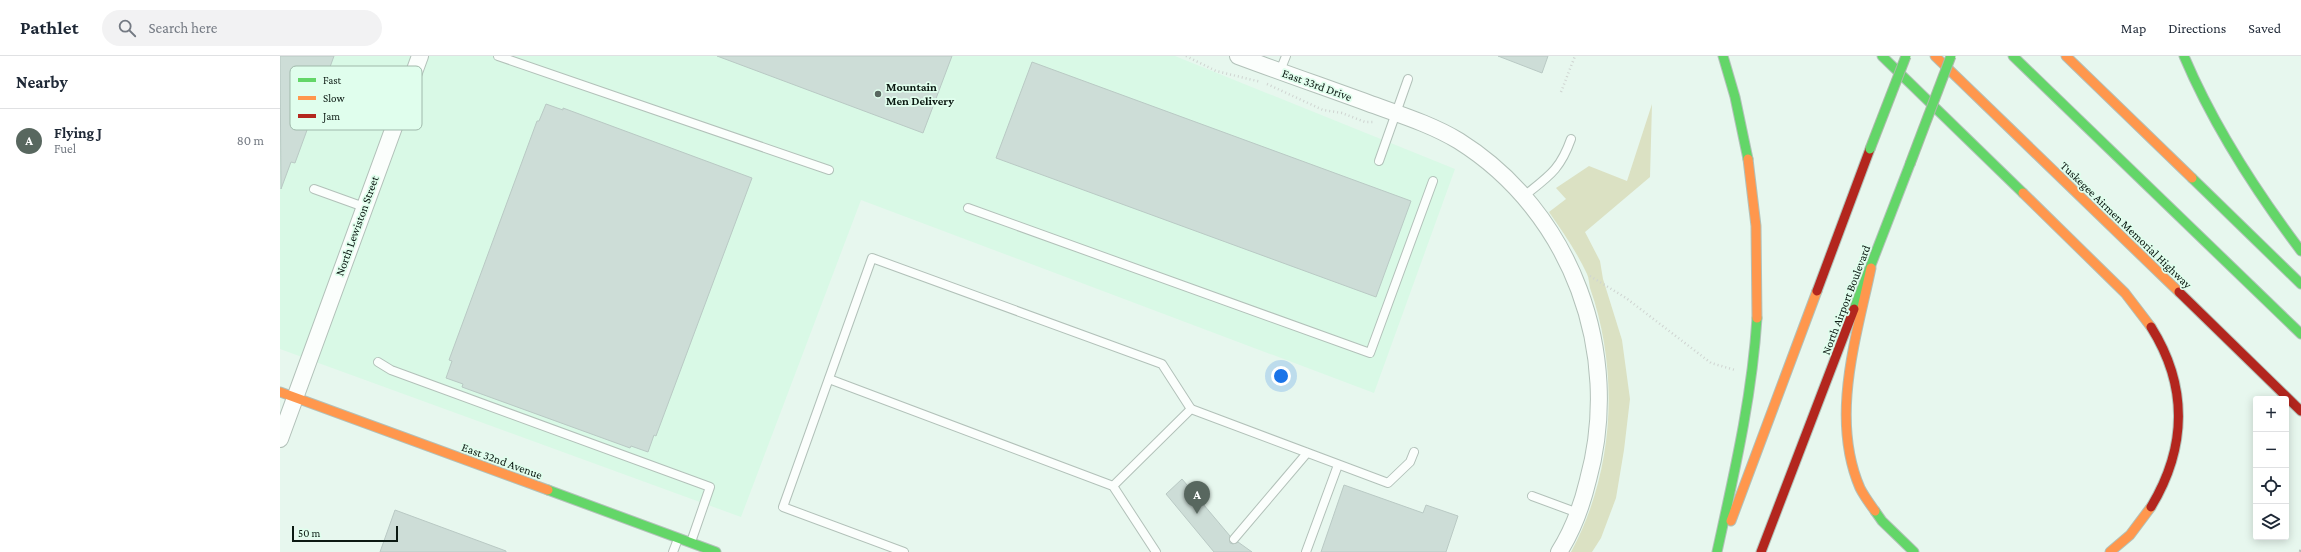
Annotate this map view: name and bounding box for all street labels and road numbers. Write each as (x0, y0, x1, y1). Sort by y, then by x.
street label: East 33rd Drive (1280, 66, 1354, 104)
street label: Tuskegee Airmen Memorial Highway (2057, 158, 2195, 292)
street label: North Lewiston Street (332, 173, 382, 278)
street label: North Airport Boulevard (1819, 243, 1874, 357)
street label: East 32nd Avenue (460, 440, 544, 482)

